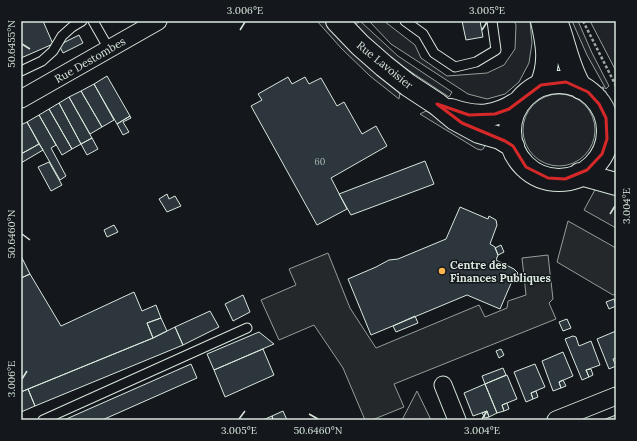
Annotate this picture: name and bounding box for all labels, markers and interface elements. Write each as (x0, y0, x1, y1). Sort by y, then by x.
text: 3.006°E (227, 4, 263, 17)
text: 3.005°E (469, 4, 505, 17)
text: 50.6455°N (5, 20, 18, 68)
street label: Rue Destombes (52, 34, 128, 86)
street label: Rue Lavoisier (354, 38, 416, 92)
house number: 60 (315, 156, 326, 167)
text: 3.004°E (620, 188, 633, 224)
text: 50.6460°N (5, 209, 18, 258)
place label: Centre des Finances Publiques (450, 258, 551, 285)
marker: Centre des Finances Publiques (437, 266, 447, 276)
text: 3.006°E (5, 361, 18, 397)
text: 3.005°E (221, 424, 257, 437)
text: 50.6460°N (294, 424, 343, 437)
text: 3.004°E (464, 424, 500, 437)

